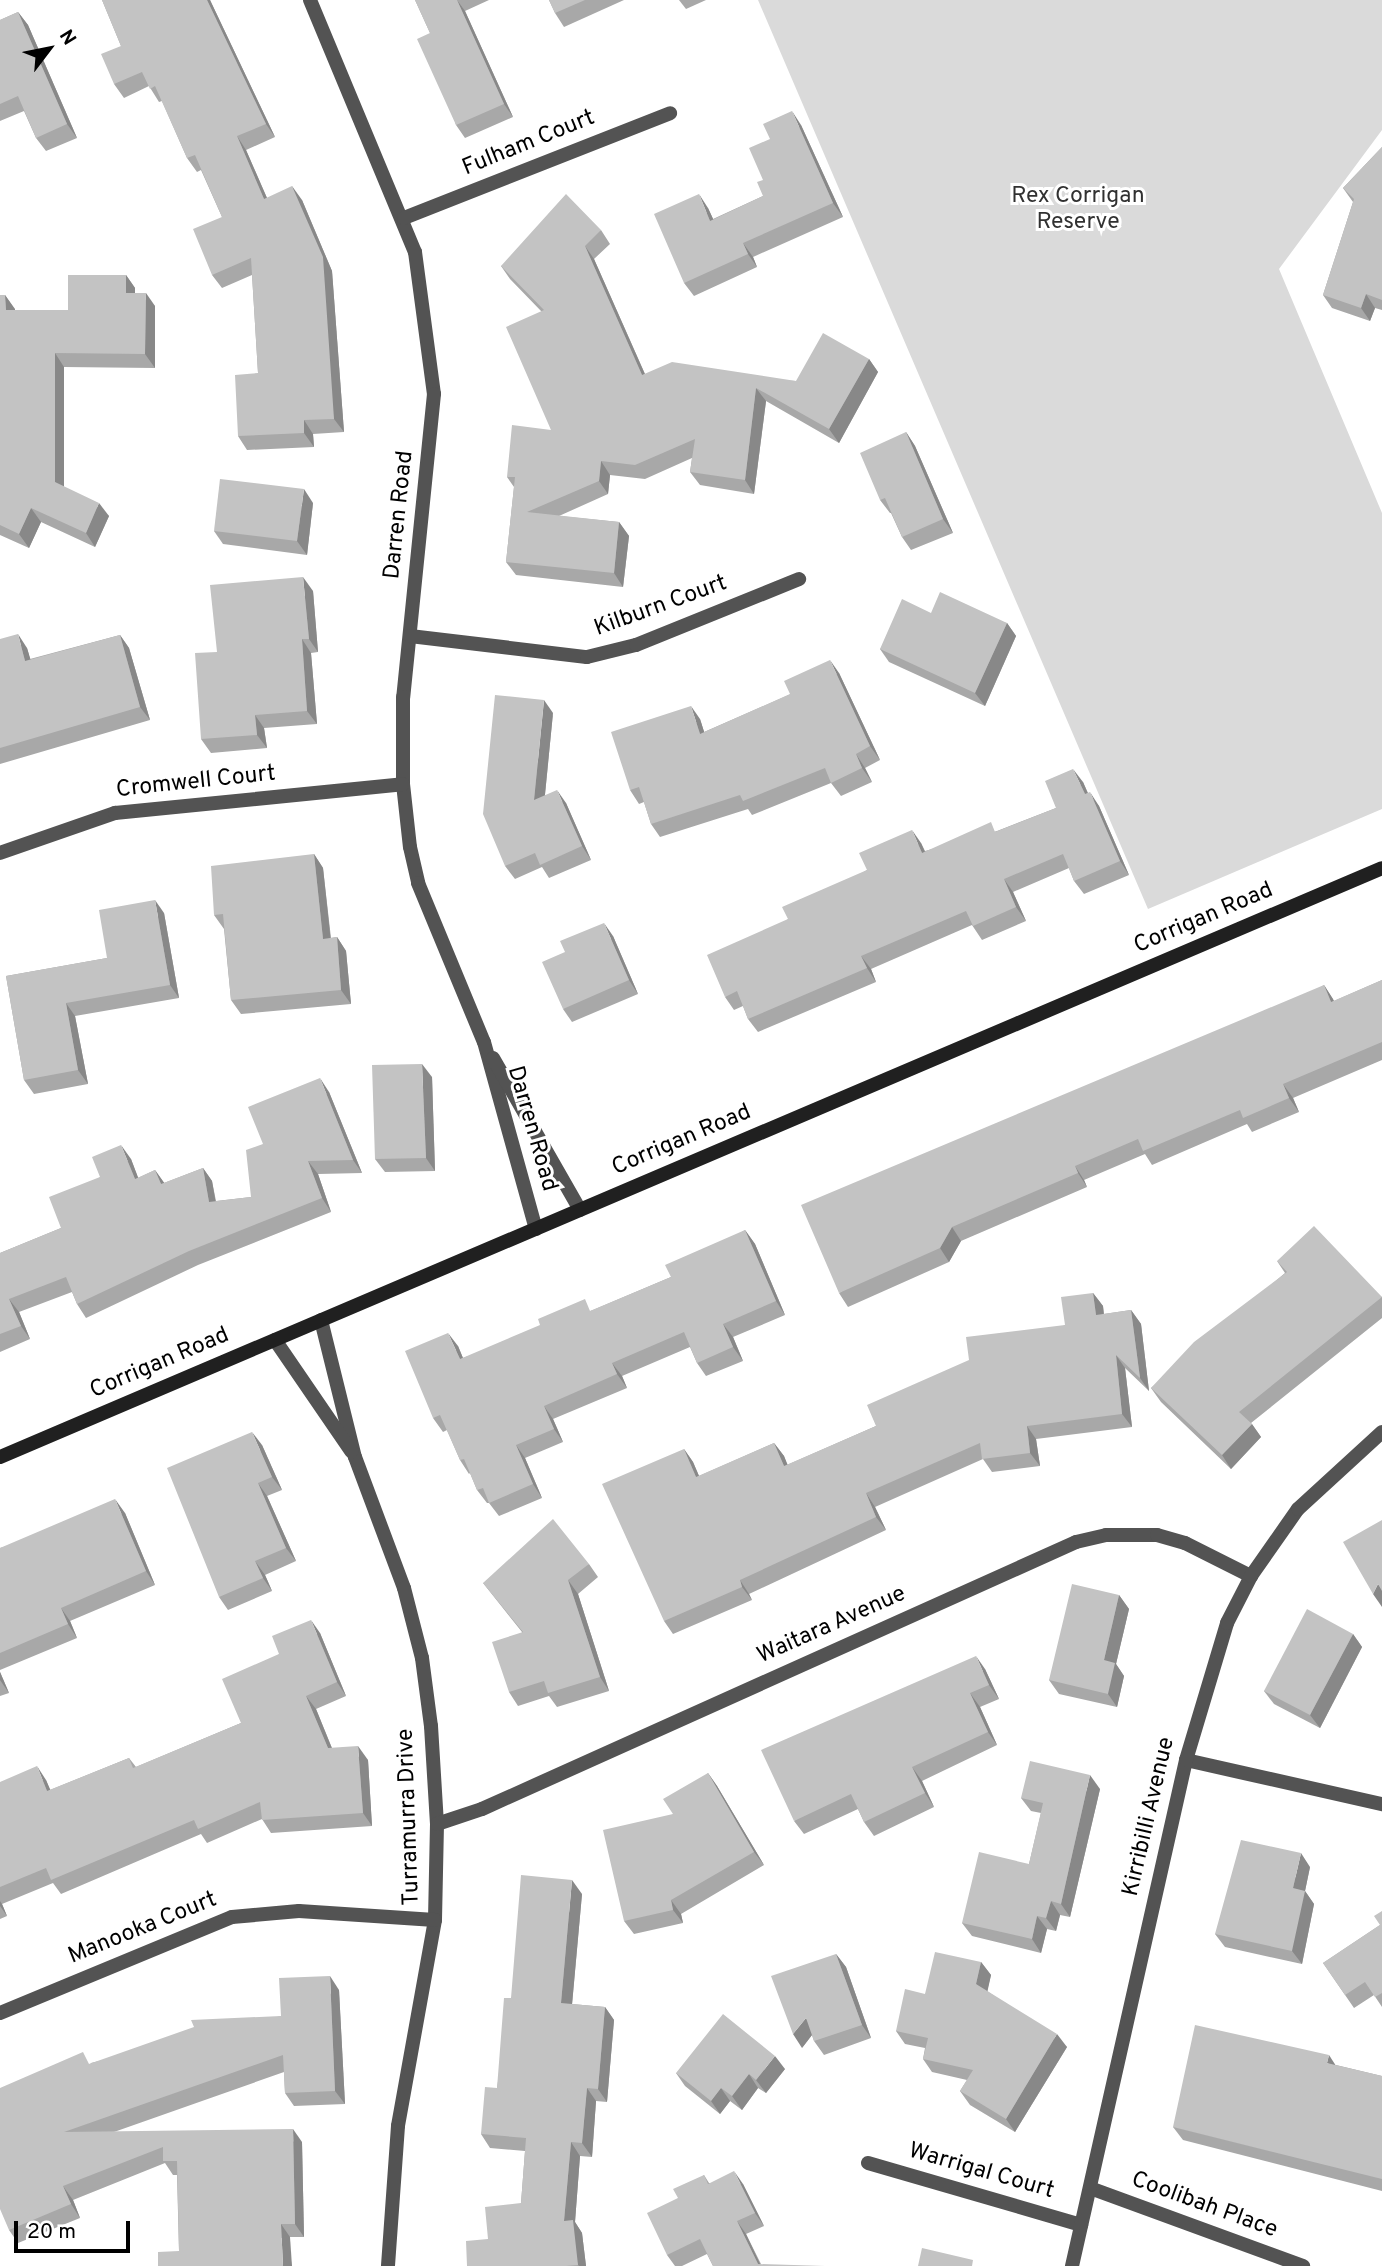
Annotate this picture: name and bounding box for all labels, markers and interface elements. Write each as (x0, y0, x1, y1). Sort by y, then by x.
north arrow (14, 14, 84, 84)
text: N (53, 26, 81, 50)
street label: Fulham Court (459, 105, 599, 183)
park label: Rex Corrigan Reserve (1011, 183, 1145, 237)
street label: Darren Road (380, 449, 420, 581)
street label: Kilburn Court (591, 570, 731, 644)
street label: Cromwell Court (115, 761, 277, 805)
street label: Corrigan Road (1130, 877, 1278, 961)
street label: Darren Road (500, 1063, 562, 1195)
street label: Corrigan Road (608, 1099, 756, 1183)
street label: Corrigan Road (86, 1322, 234, 1406)
street label: Waitara Avenue (753, 1581, 911, 1671)
street label: Turramurra Drive (393, 1728, 427, 1906)
street label: Kirribilli Avenue (1118, 1734, 1182, 1900)
street label: Manooka Court (65, 1887, 221, 1971)
street label: Warrigal Court (905, 2138, 1057, 2206)
street label: Coolibah Place (1127, 2167, 1281, 2245)
scale bar (18, 2206, 133, 2250)
text: 20 m (27, 2219, 76, 2246)

